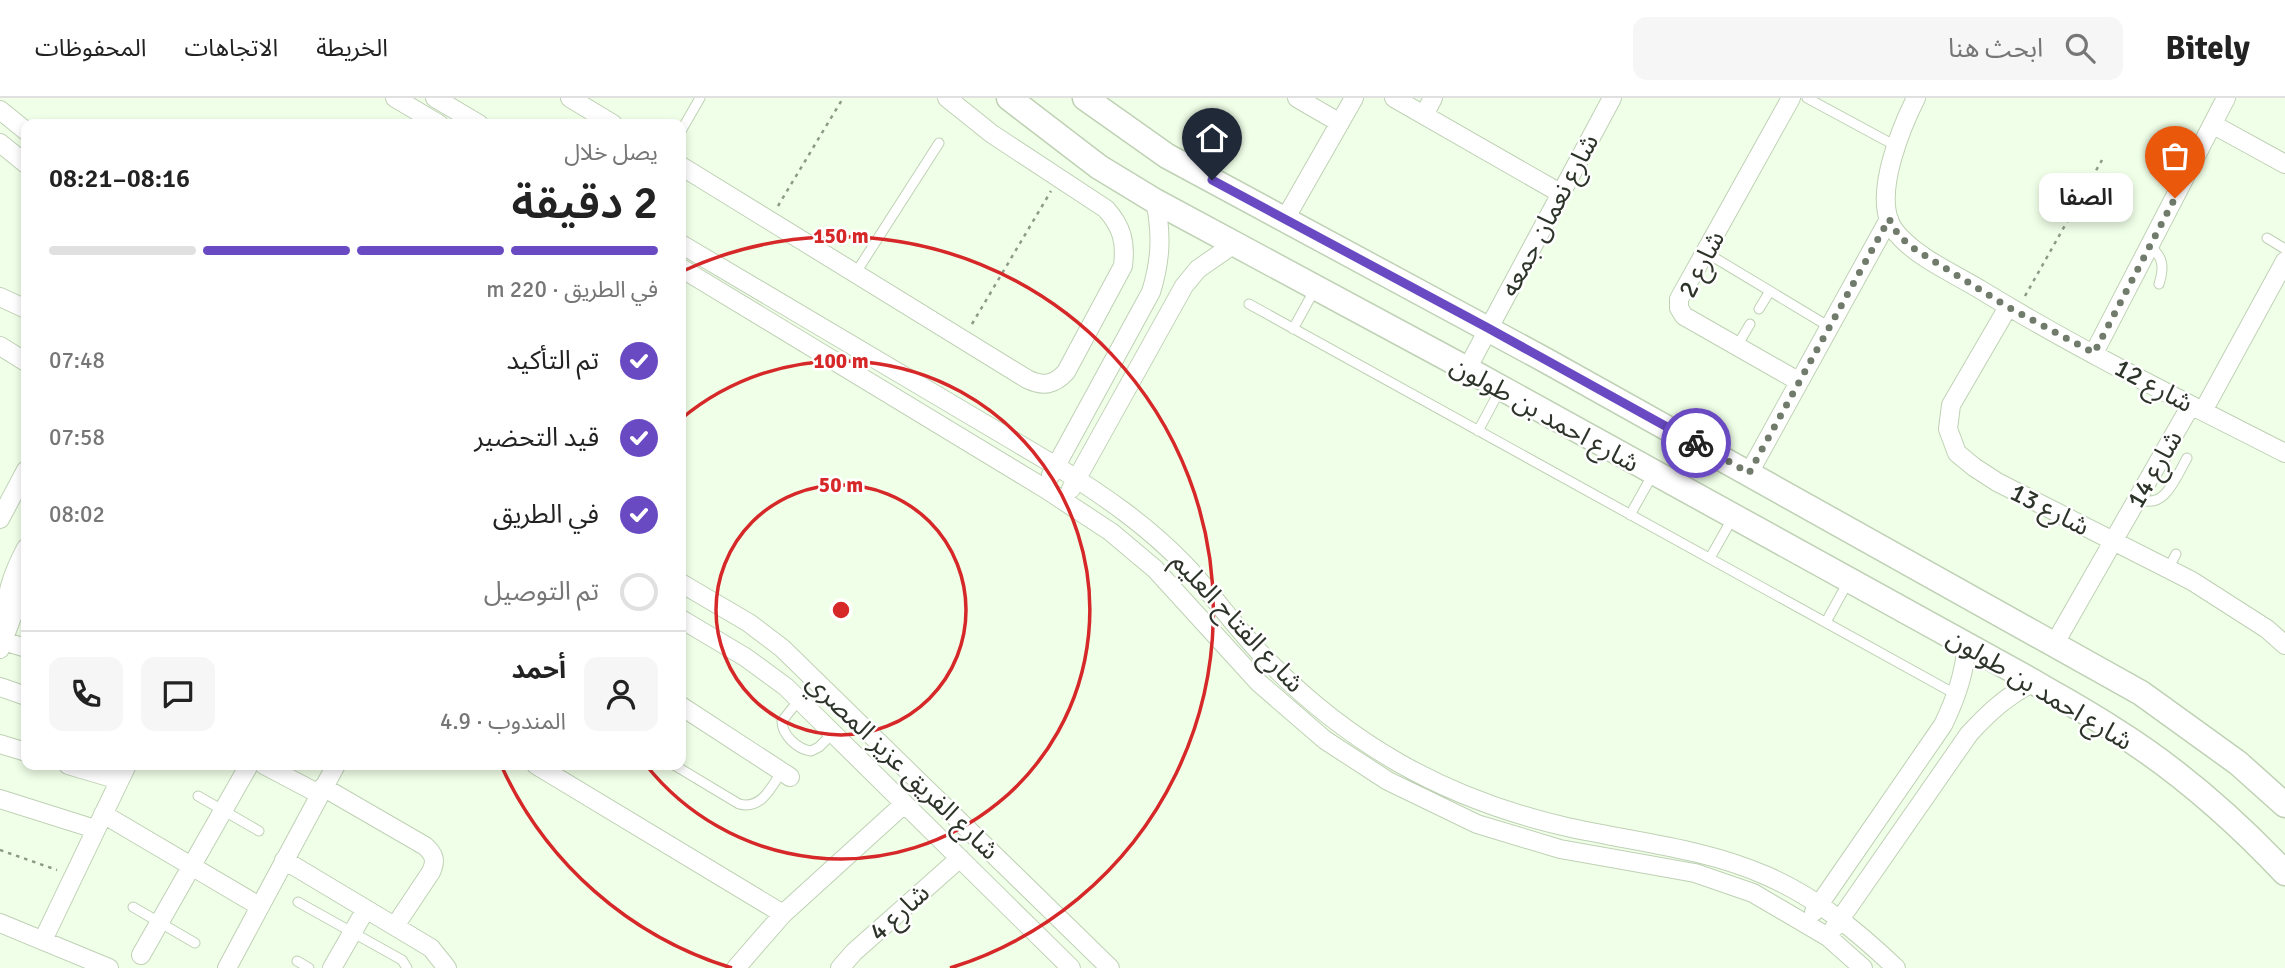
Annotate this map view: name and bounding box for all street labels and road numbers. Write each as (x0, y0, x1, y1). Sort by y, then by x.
street label: شارع نعمان جمعه (1494, 129, 1608, 303)
street label: شارع 2 (1672, 226, 1734, 304)
street label: شارع احمد بن طولون (1444, 350, 1644, 482)
street label: شارع 12 (2108, 352, 2198, 422)
street label: شارع 14 (2120, 425, 2192, 515)
street label: شارع 13 (2004, 476, 2094, 545)
street label: شارع الفتاح العليم (1162, 546, 1310, 702)
street label: شارع احمد بن طولون (1940, 622, 2138, 760)
street label: شارع الفريق عزيز المصري (797, 667, 1005, 869)
street label: شارع 4 (863, 877, 938, 950)

